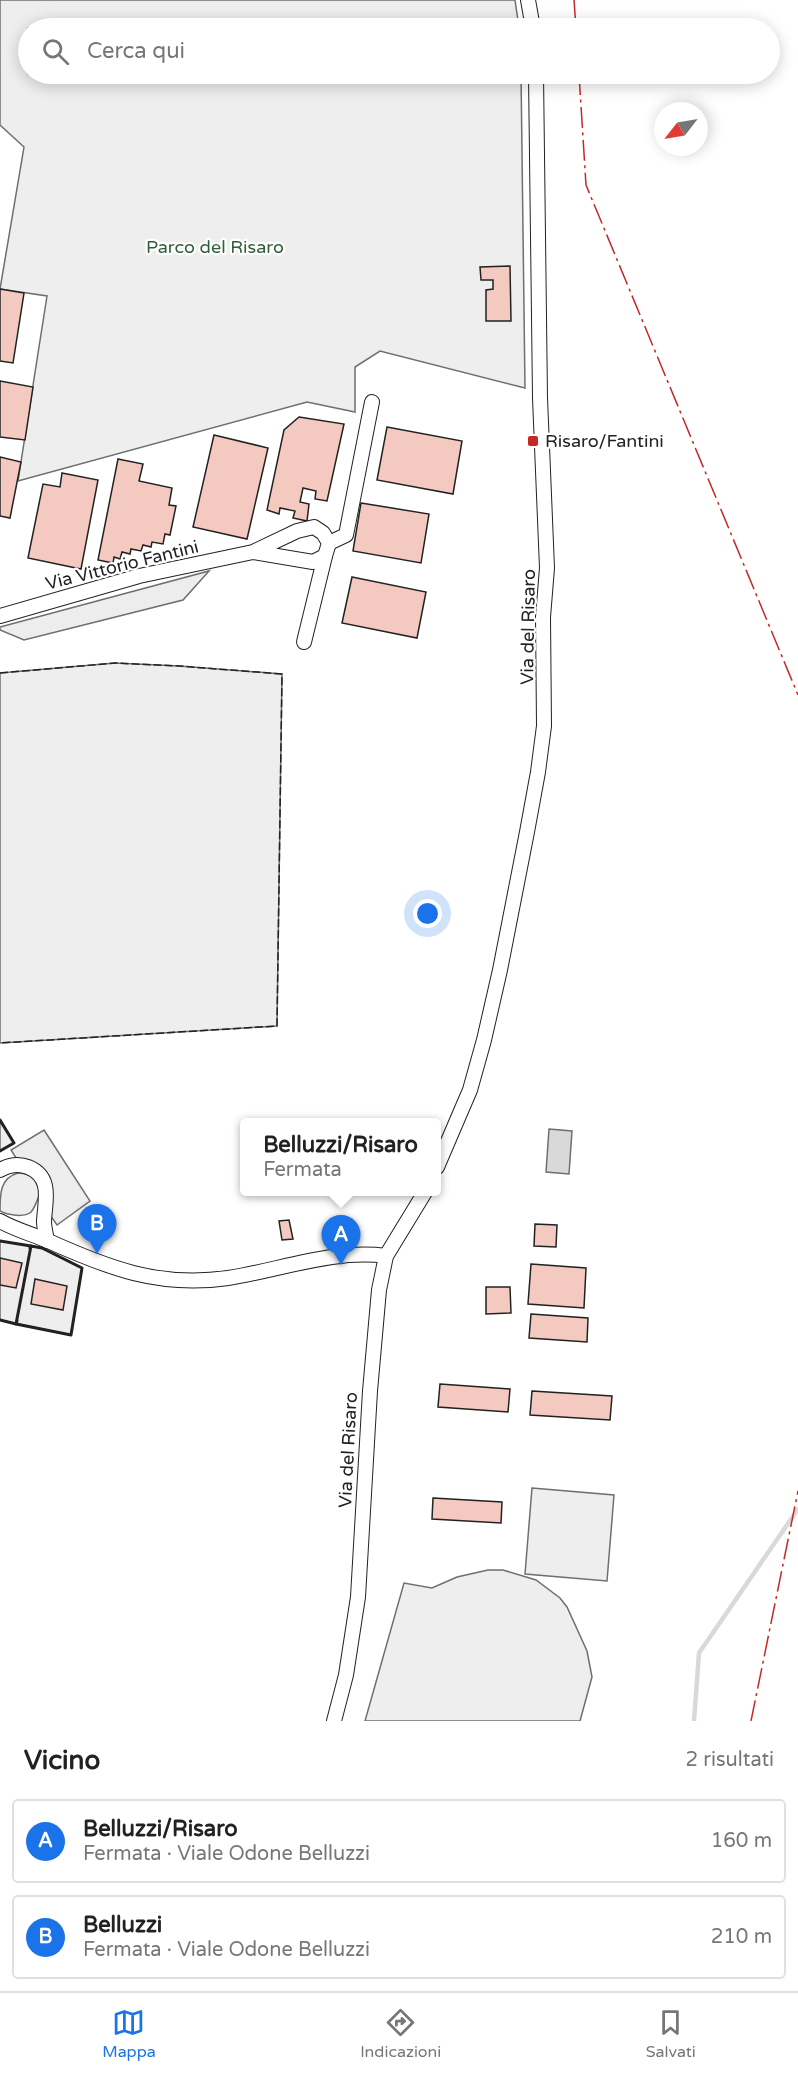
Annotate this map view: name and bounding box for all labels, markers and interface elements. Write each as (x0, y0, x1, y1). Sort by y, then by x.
search box (18, 18, 780, 84)
icon: search (39, 35, 72, 68)
text: Cerca qui (87, 38, 185, 64)
north arrow (654, 102, 708, 156)
park label: Parco del Risaro (146, 236, 284, 258)
place label: Risaro/Fantini (545, 430, 664, 452)
marker: Risaro/Fantini (526, 434, 540, 448)
street label: Via Vittorio Fantini (43, 535, 201, 595)
street label: Via del Risaro (516, 569, 540, 685)
your location (413, 899, 442, 928)
popup (240, 1118, 441, 1196)
text: Belluzzi/Risaro (263, 1132, 418, 1158)
text: Fermata (263, 1158, 342, 1182)
pin: B (78, 1204, 116, 1254)
pin: A (322, 1216, 360, 1265)
street label: Via del Risaro (334, 1391, 362, 1508)
text: Vicino (24, 1745, 100, 1776)
text: 2 risultati (686, 1748, 774, 1772)
text: Belluzzi/Risaro (83, 1816, 238, 1842)
text: A (38, 1829, 53, 1853)
text: 160 m (711, 1829, 772, 1853)
text: Fermata · Viale Odone Belluzzi (83, 1842, 370, 1866)
text: Belluzzi (83, 1912, 162, 1938)
text: B (39, 1925, 52, 1949)
text: 210 m (711, 1925, 772, 1949)
text: Fermata · Viale Odone Belluzzi (83, 1938, 370, 1962)
tab: Mappa (102, 2006, 156, 2062)
tab: Indicazioni (360, 2006, 441, 2062)
tab: Salvati (646, 2006, 696, 2062)

